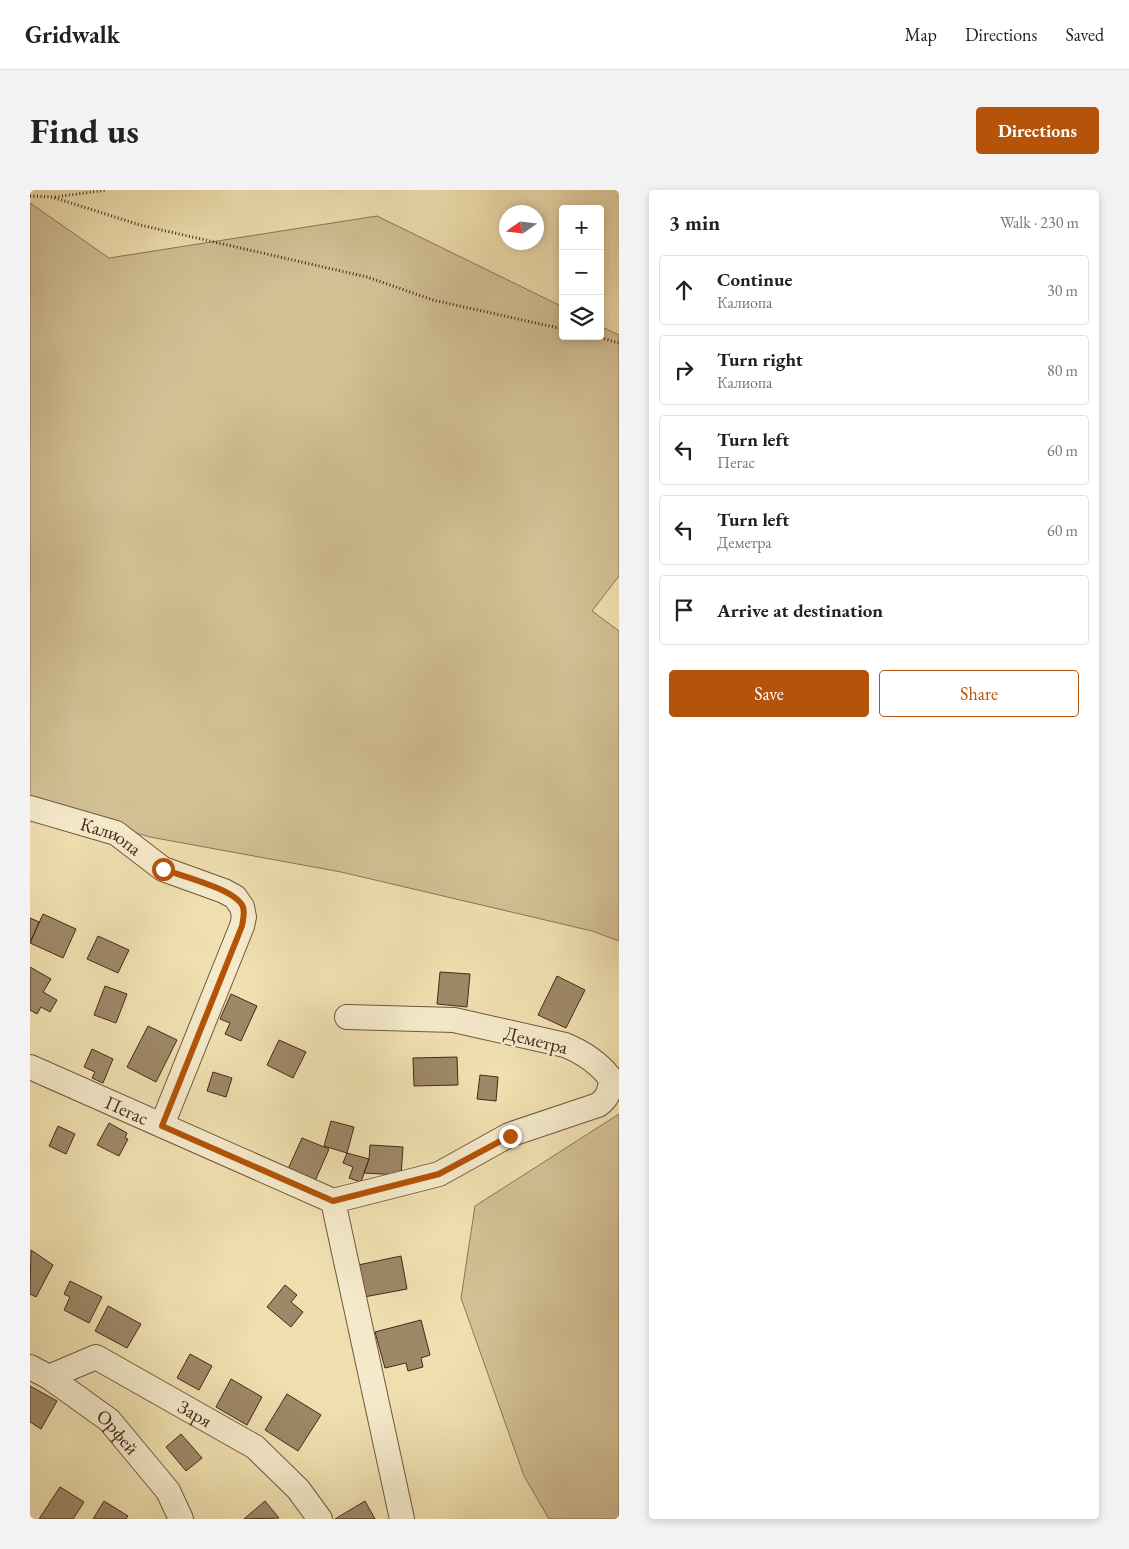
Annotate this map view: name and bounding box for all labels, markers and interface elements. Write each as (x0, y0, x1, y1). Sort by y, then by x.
text: Gridwalk (25, 19, 120, 50)
text: Map (905, 23, 937, 46)
text: Directions (965, 23, 1037, 46)
text: Saved (1065, 23, 1104, 46)
button: Directions (976, 107, 1099, 154)
text: Find us (30, 108, 139, 153)
north arrow (499, 205, 544, 250)
map controls (559, 205, 604, 340)
button: + (559, 205, 604, 250)
text: 3 min (669, 209, 720, 236)
text: Walk · 230 m (1000, 212, 1079, 233)
button: − (559, 250, 604, 295)
text: Continue (717, 267, 792, 292)
icon: ahead (670, 276, 698, 304)
text: 30 m (1047, 280, 1078, 301)
text: Калиопа (717, 292, 772, 313)
button: layers (559, 295, 604, 340)
text: Turn right (717, 347, 803, 372)
icon: right (670, 356, 698, 384)
text: 80 m (1047, 360, 1078, 381)
text: Калиопа (717, 372, 772, 393)
text: Turn left (717, 427, 789, 452)
icon: left (670, 436, 698, 464)
text: 60 m (1047, 440, 1078, 461)
text: Пегас (717, 452, 755, 473)
text: Turn left (717, 507, 789, 532)
icon: left (670, 516, 698, 544)
text: 60 m (1047, 520, 1078, 541)
text: Деметра (717, 532, 772, 553)
icon: arrive (670, 596, 698, 624)
text: Arrive at destination (717, 598, 883, 623)
button: Save (669, 670, 869, 717)
button: Share (879, 670, 1079, 717)
street label: Калиопа (77, 811, 147, 861)
route start (152, 858, 175, 881)
street label: Деметра (501, 1020, 571, 1060)
street label: Пегас (101, 1089, 153, 1131)
route end (499, 1125, 522, 1148)
street label: Заря (174, 1394, 217, 1433)
street label: Орфей (92, 1403, 145, 1460)

